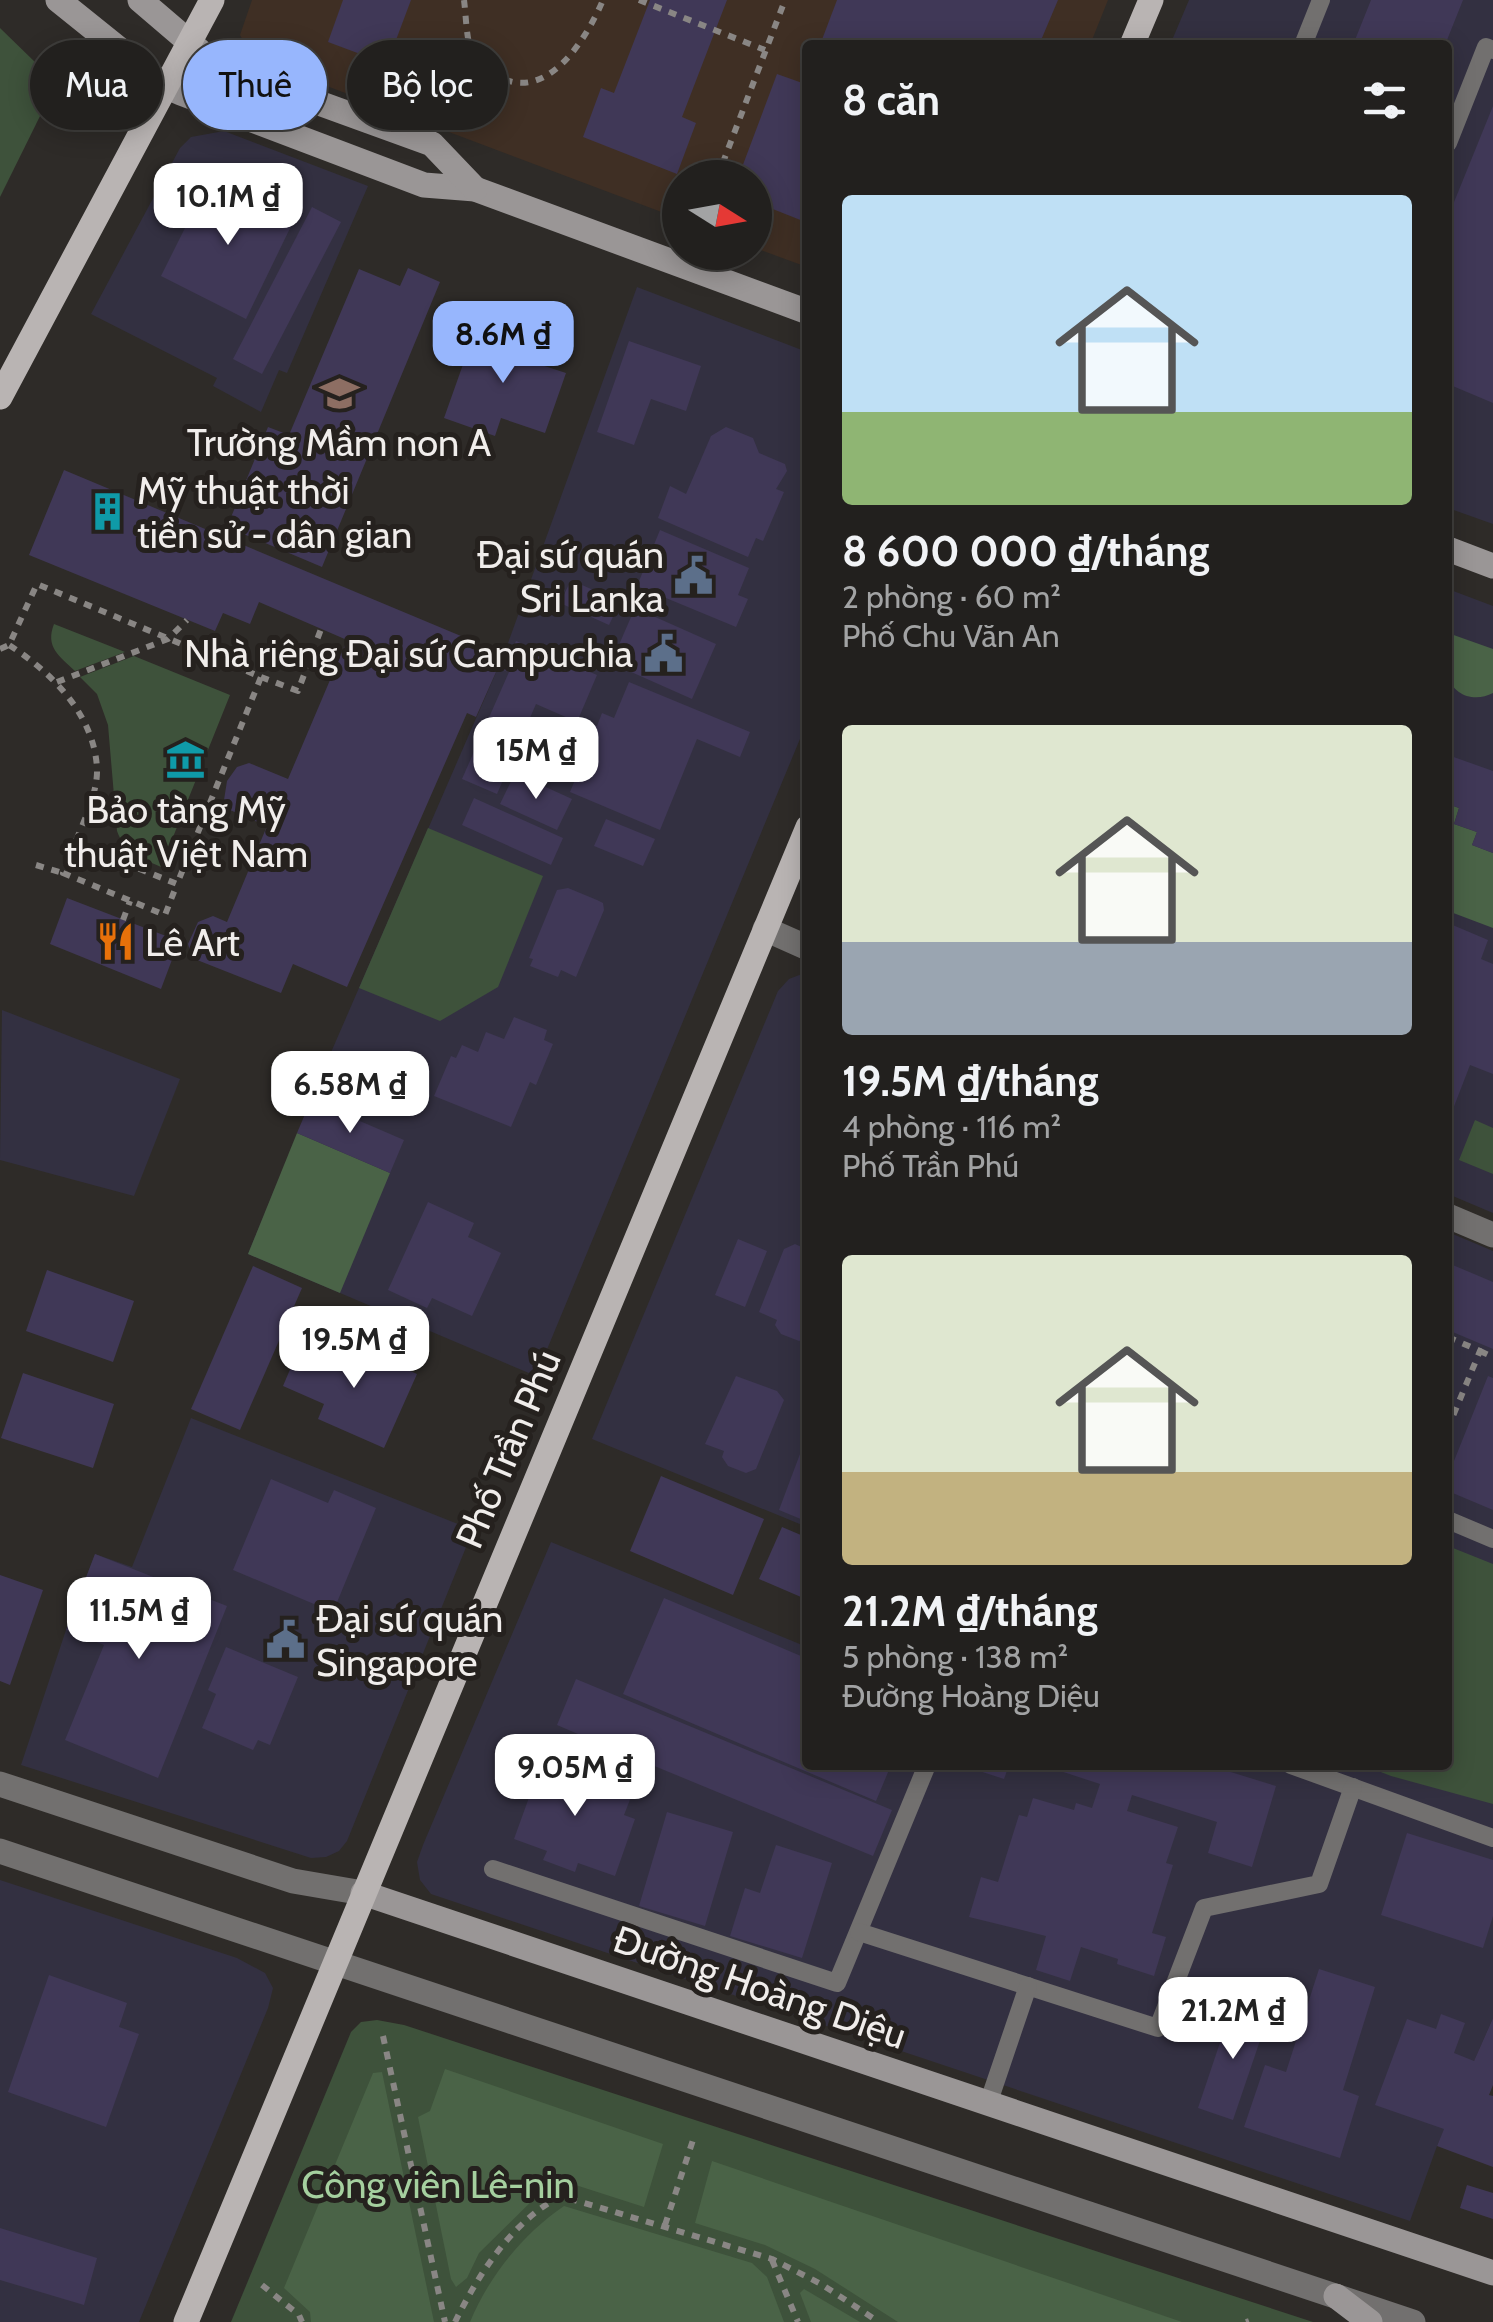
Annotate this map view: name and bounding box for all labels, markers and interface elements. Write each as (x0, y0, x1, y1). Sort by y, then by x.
chip: Mua (30, 40, 163, 130)
chip: Thuê (183, 40, 327, 130)
chip: Bộ lọc (347, 40, 508, 130)
icon: filters (1357, 73, 1412, 128)
text: 8 căn (842, 74, 940, 126)
north arrow (662, 160, 772, 270)
map controls (662, 160, 772, 270)
pin: 10.1M ₫ (136, 163, 320, 248)
text: 10.1M ₫ (176, 176, 280, 215)
icon: home (1037, 260, 1217, 440)
pin: 8.6M ₫ (422, 301, 584, 386)
text: 8.6M ₫ (455, 314, 551, 353)
school or university icon: Trường Mầm non A (318, 372, 360, 414)
place label: Trường Mầm non A (187, 419, 492, 466)
place label: Mỹ thuật thời tiền sử - dân gian (137, 467, 412, 558)
building icon: Mỹ thuật thời tiền sử - dân gian (86, 491, 128, 533)
text: 8 600 000 ₫/tháng (842, 525, 1209, 577)
place label: Đại sứ quán Sri Lanka (477, 531, 664, 622)
public building icon: Đại sứ quán Sri Lanka (673, 555, 715, 597)
text: 2 phòng · 60 m² (842, 577, 1061, 616)
text: Phố Chu Văn An (842, 616, 1060, 655)
place label: Nhà riêng Đại sứ Campuchia (184, 630, 633, 677)
public building icon: Nhà riêng Đại sứ Campuchia (642, 632, 684, 674)
pin: 15M ₫ (466, 717, 606, 802)
text: 15M ₫ (495, 730, 577, 769)
museum icon: Bảo tàng Mỹ thuật Việt Nam (165, 739, 207, 781)
place label: Bảo tàng Mỹ thuật Việt Nam (64, 786, 308, 877)
icon: home (1037, 790, 1217, 970)
place label: Lê Art (145, 919, 240, 966)
restaurant icon: Lê Art (94, 921, 136, 963)
pin: 6.58M ₫ (258, 1051, 442, 1136)
text: 19.5M ₫/tháng (842, 1055, 1099, 1107)
text: 6.58M ₫ (293, 1064, 407, 1103)
text: 4 phòng · 116 m² (842, 1107, 1061, 1146)
text: Phố Trần Phú (842, 1146, 1019, 1185)
pin: 19.5M ₫ (262, 1306, 446, 1391)
text: 19.5M ₫ (301, 1319, 407, 1358)
icon: home (1037, 1320, 1217, 1500)
street label: Phố Trần Phú (445, 1343, 571, 1555)
pin: 11.5M ₫ (47, 1577, 231, 1662)
text: 21.2M ₫/tháng (842, 1585, 1098, 1637)
text: 11.5M ₫ (89, 1590, 189, 1629)
place label: Đại sứ quán Singapore (316, 1595, 503, 1686)
public building icon: Đại sứ quán Singapore (265, 1619, 307, 1661)
text: 5 phòng · 138 m² (842, 1637, 1068, 1676)
text: Đường Hoàng Diệu (842, 1676, 1100, 1715)
pin: 9.05M ₫ (483, 1734, 667, 1819)
text: 9.05M ₫ (517, 1747, 633, 1786)
street label: Đường Hoàng Diệu (608, 1915, 912, 2059)
pin: 21.2M ₫ (1141, 1977, 1325, 2062)
text: 21.2M ₫ (1181, 1990, 1285, 2029)
park label: Công viên Lê-nin (301, 2161, 575, 2208)

